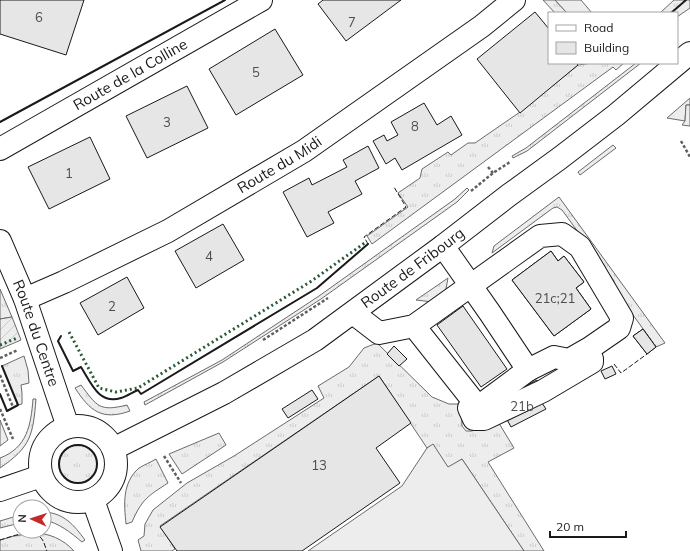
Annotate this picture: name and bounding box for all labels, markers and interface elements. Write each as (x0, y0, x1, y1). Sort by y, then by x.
house number: 6 (35, 9, 43, 25)
legend (548, 12, 678, 64)
house number: 7 (348, 14, 356, 30)
text: Road (584, 20, 613, 35)
street label: Route de la Colline (70, 34, 190, 114)
text: Building (584, 40, 629, 55)
house number: 5 (252, 64, 260, 80)
house number: 3 (163, 114, 171, 130)
house number: 8 (411, 118, 419, 134)
street label: Route du Midi (234, 132, 325, 197)
house number: 1 (65, 165, 73, 181)
street label: Route de Fribourg (357, 223, 468, 312)
house number: 4 (205, 248, 213, 264)
street label: Route du Centre (9, 277, 64, 389)
house number: 21c;21 (535, 290, 575, 306)
house number: 2 (108, 298, 116, 314)
house number: 21b (510, 398, 534, 414)
house number: 13 (311, 457, 327, 473)
north arrow (12, 499, 52, 539)
scale bar (550, 513, 626, 539)
text: N (15, 514, 29, 523)
text: 20 m (556, 519, 584, 534)

